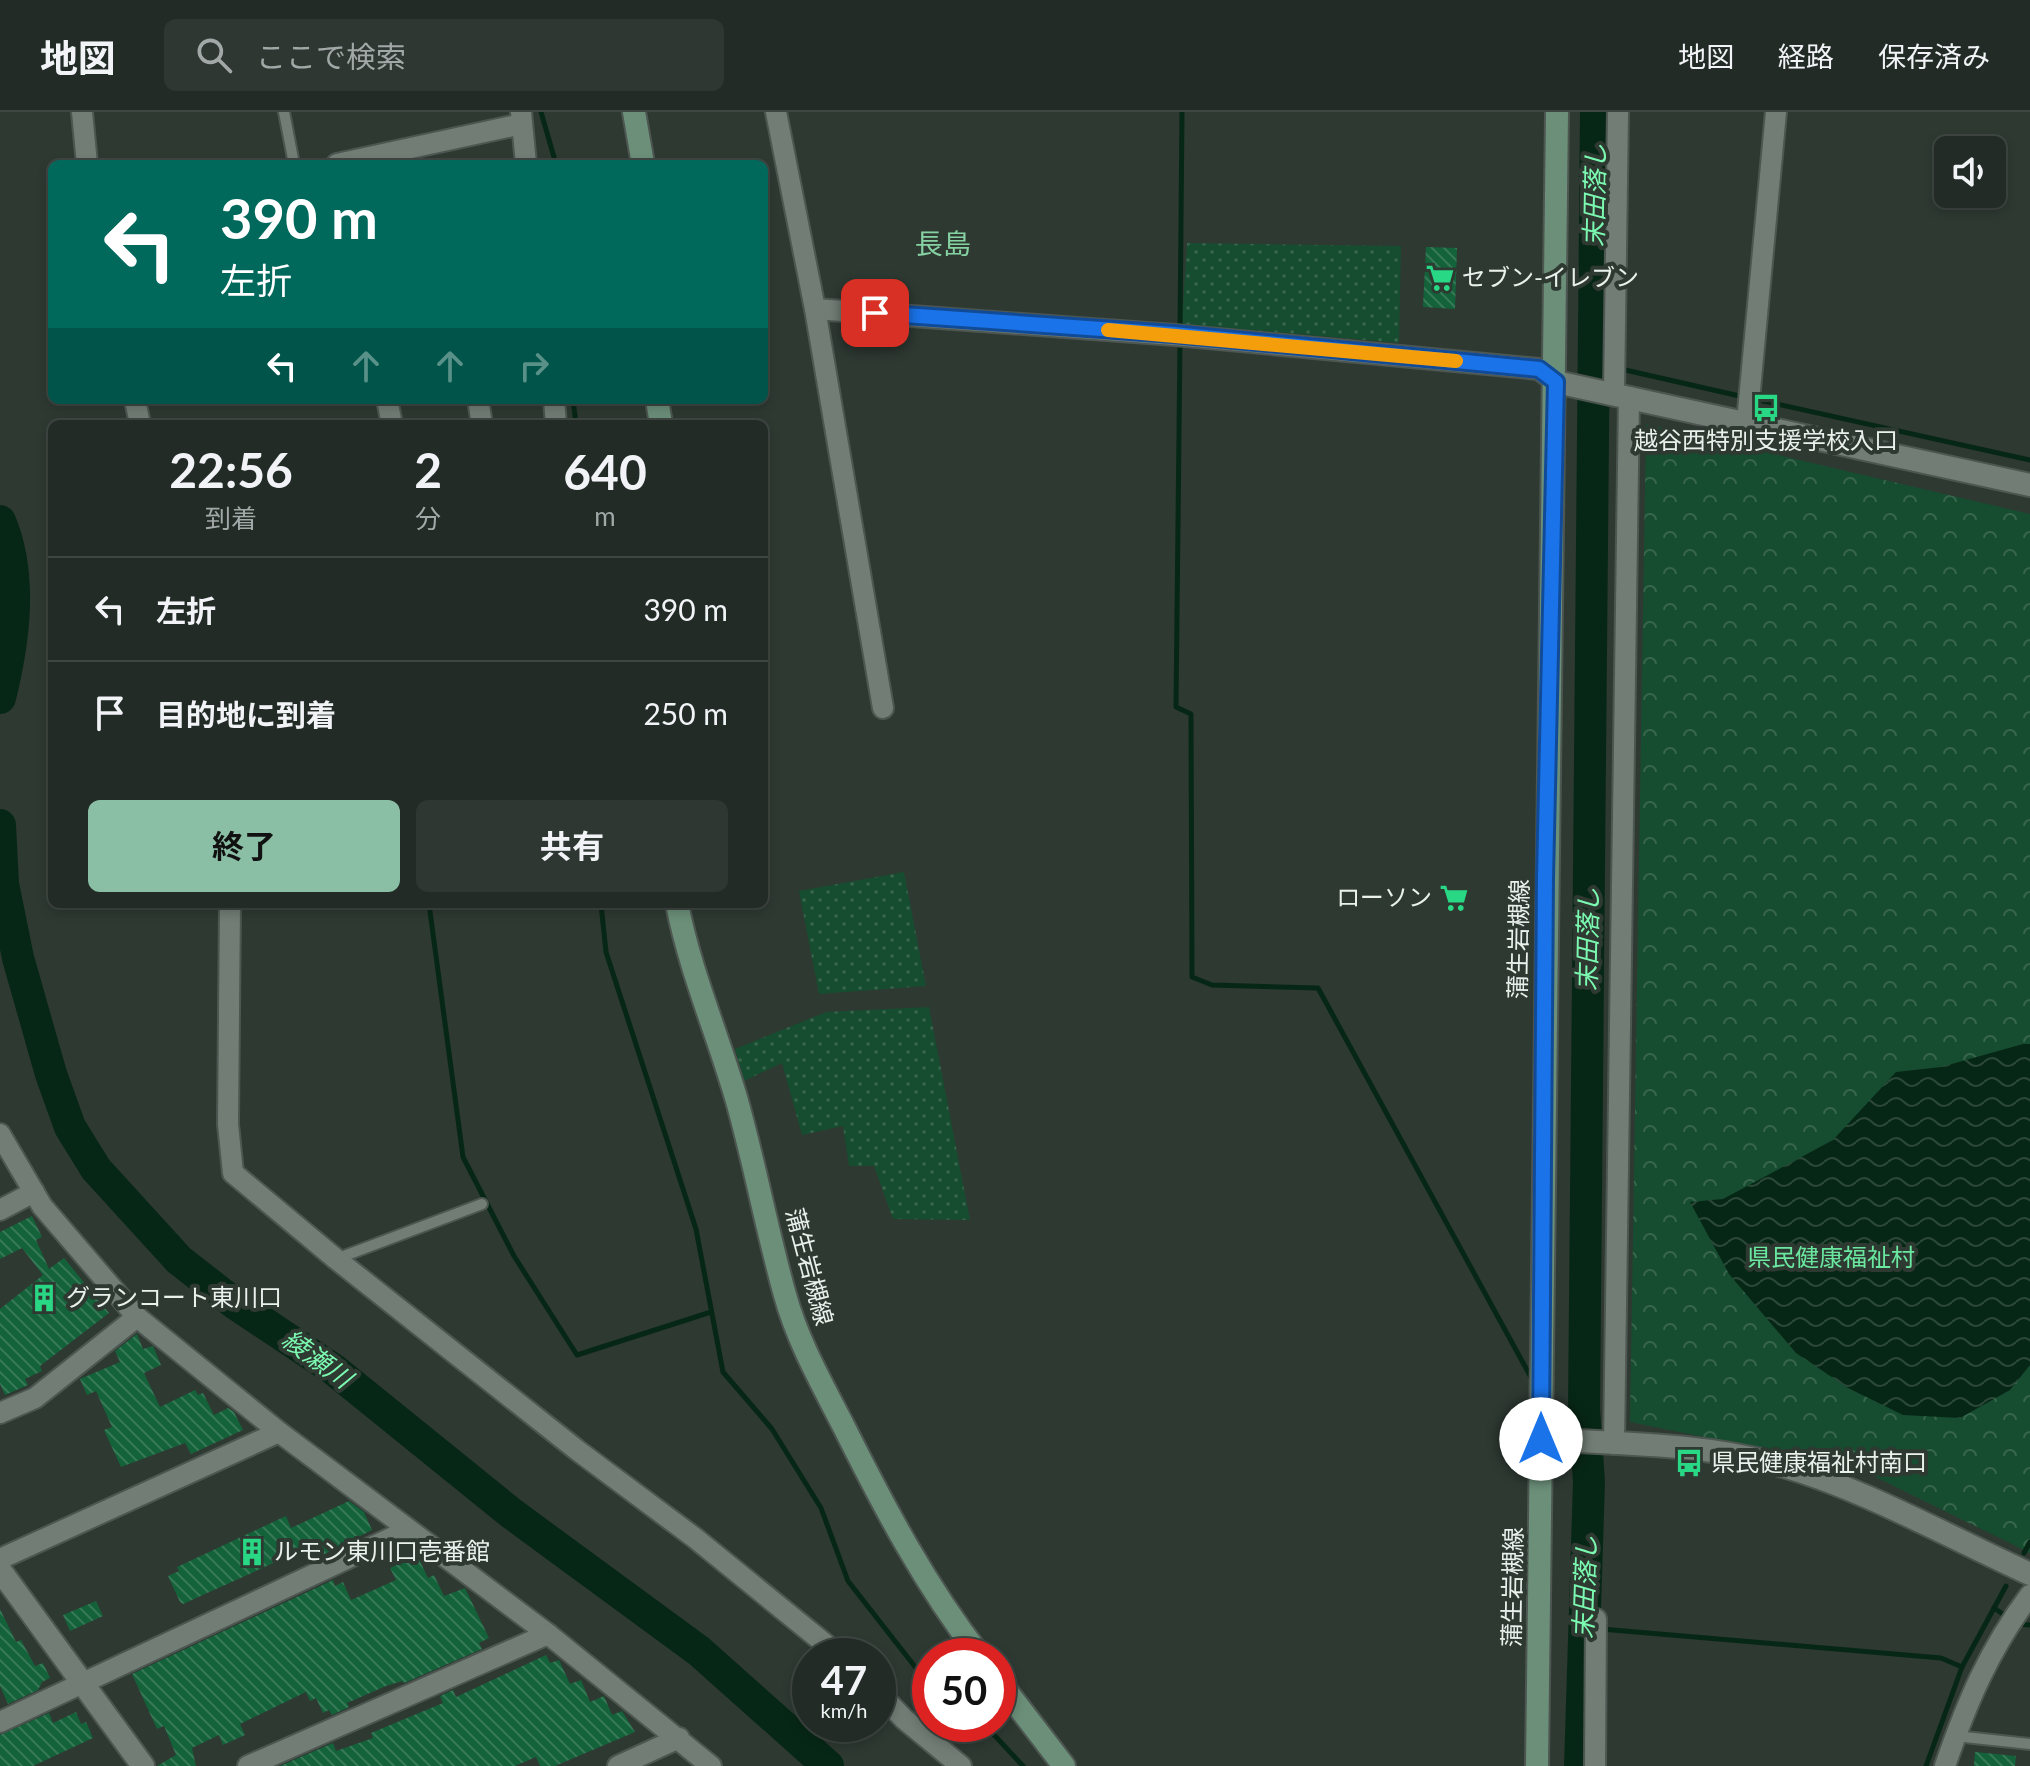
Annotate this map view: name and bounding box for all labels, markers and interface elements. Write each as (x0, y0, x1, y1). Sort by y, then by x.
search box (164, 19, 724, 91)
icon: search (192, 33, 236, 77)
text: 地図 (40, 34, 116, 80)
text: ここで検索 (256, 38, 406, 74)
text: 地図 (1678, 39, 1734, 73)
text: 経路 (1778, 39, 1834, 73)
text: 保存済み (1878, 39, 1990, 73)
map controls (1934, 136, 2006, 208)
button: sound (1934, 136, 2006, 208)
water label: 末田落し (1577, 143, 1611, 247)
text: 390 m (220, 184, 378, 251)
icon: left (88, 192, 192, 296)
district label: 長島 (915, 226, 971, 260)
text: 左折 (220, 258, 292, 302)
place label: セブン-イレブン (1462, 262, 1639, 291)
supermarket icon: セブン-イレブン (1425, 263, 1455, 293)
pin (841, 279, 909, 347)
icon: arrive (853, 291, 897, 335)
icon: left (260, 344, 304, 388)
icon: ahead (344, 344, 388, 388)
icon: ahead (428, 344, 472, 388)
icon: right (512, 344, 556, 388)
bus stop icon: 越谷西特別支援学校入口 (1751, 393, 1781, 423)
place label: 越谷西特別支援学校入口 (1634, 425, 1898, 454)
text: 22:56 (169, 441, 293, 498)
text: 2 (414, 441, 442, 498)
text: 640 (563, 443, 647, 500)
text: m (594, 500, 616, 532)
text: 到着 (205, 502, 257, 534)
text: 分 (415, 502, 441, 534)
icon: left (88, 587, 132, 631)
text: 390 m (643, 591, 728, 627)
text: 左折 (156, 592, 216, 628)
icon: arrive (88, 691, 132, 735)
text: 250 m (643, 695, 728, 731)
text: 目的地に到着 (156, 696, 336, 732)
button: 終了 (88, 800, 400, 892)
button: 共有 (416, 800, 728, 892)
street label: 蒲生岩槻線 (1502, 879, 1533, 999)
place label: ローソン (1336, 882, 1432, 911)
supermarket icon: ローソン (1439, 883, 1469, 913)
water label: 末田落し (1570, 887, 1604, 991)
street label: 蒲生岩槻線 (781, 1205, 840, 1328)
park label: 県民健康福祉村 (1747, 1242, 1915, 1271)
place label: グランコート東川口 (66, 1282, 282, 1311)
building icon: グランコート東川口 (29, 1283, 59, 1313)
water label: 綾瀬川 (277, 1322, 361, 1396)
position arrow (1499, 1397, 1583, 1481)
place label: 県民健康福祉村南口 (1711, 1447, 1927, 1476)
bus stop icon: 県民健康福祉村南口 (1674, 1448, 1704, 1478)
street label: 蒲生岩槻線 (1496, 1527, 1527, 1647)
water label: 末田落し (1566, 1534, 1602, 1639)
place label: ルモン東川口壱番館 (274, 1536, 490, 1565)
building icon: ルモン東川口壱番館 (237, 1537, 267, 1567)
speed limit sign: 50 (912, 1638, 1016, 1742)
text: 47 (821, 1656, 867, 1704)
text: km/h (821, 1698, 867, 1722)

